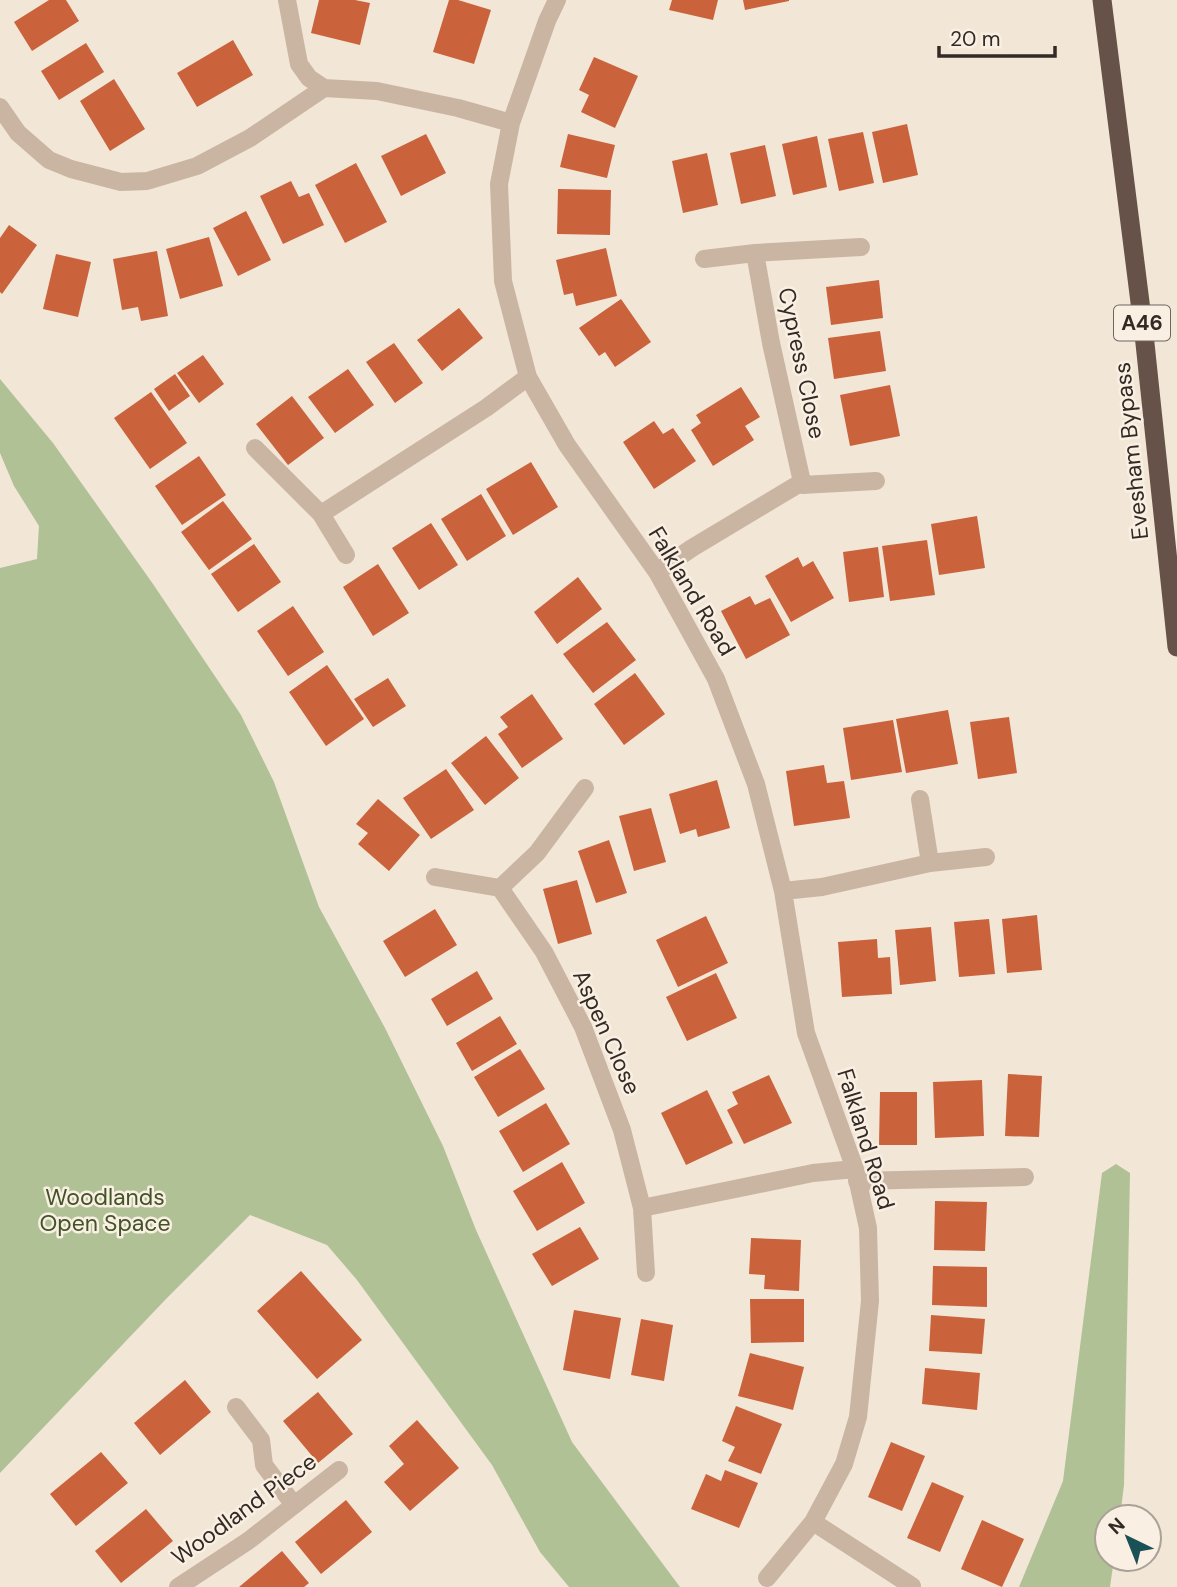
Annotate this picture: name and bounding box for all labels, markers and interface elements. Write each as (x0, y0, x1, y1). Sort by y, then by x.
scale bar (939, 14, 1054, 58)
text: 20 m (950, 25, 1001, 53)
street label: Cypress Close (771, 285, 833, 441)
road number: A46 (1114, 306, 1170, 340)
street label: Evesham Bypass (1107, 361, 1155, 541)
street label: Falkland Road (642, 521, 742, 661)
street label: Aspen Close (566, 965, 648, 1099)
street label: Falkland Road (830, 1065, 902, 1213)
park label: Woodlands Open Space (39, 1182, 171, 1238)
street label: Woodland Piece (165, 1446, 323, 1572)
north arrow (1093, 1503, 1163, 1573)
text: N (1103, 1512, 1130, 1540)

